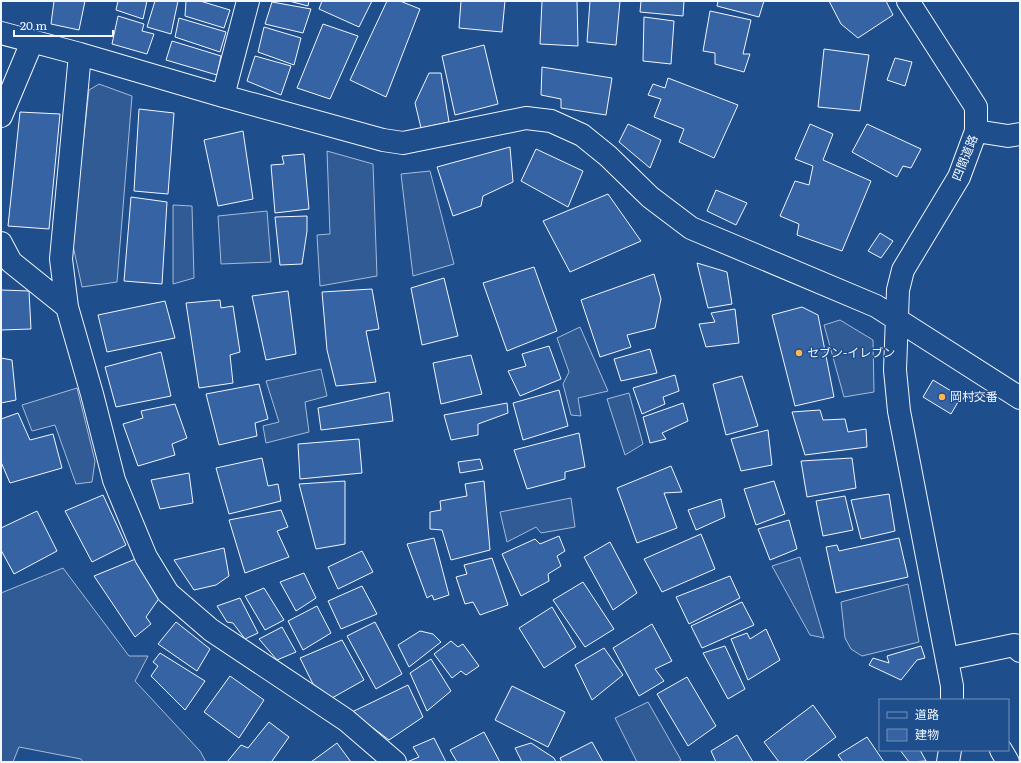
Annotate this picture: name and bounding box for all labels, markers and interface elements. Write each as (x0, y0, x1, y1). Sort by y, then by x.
scale bar (14, 12, 113, 38)
text: 20 m (20, 16, 47, 34)
street label: 四間道路 (947, 132, 981, 183)
place label: セブン-イレブン (807, 343, 895, 361)
marker: セブン-イレブン (794, 348, 804, 358)
place label: 岡村交番 (950, 387, 998, 405)
marker: 岡村交番 (937, 392, 947, 402)
legend (879, 699, 1009, 751)
text: 道路 (915, 705, 939, 723)
text: 建物 (915, 725, 939, 743)

